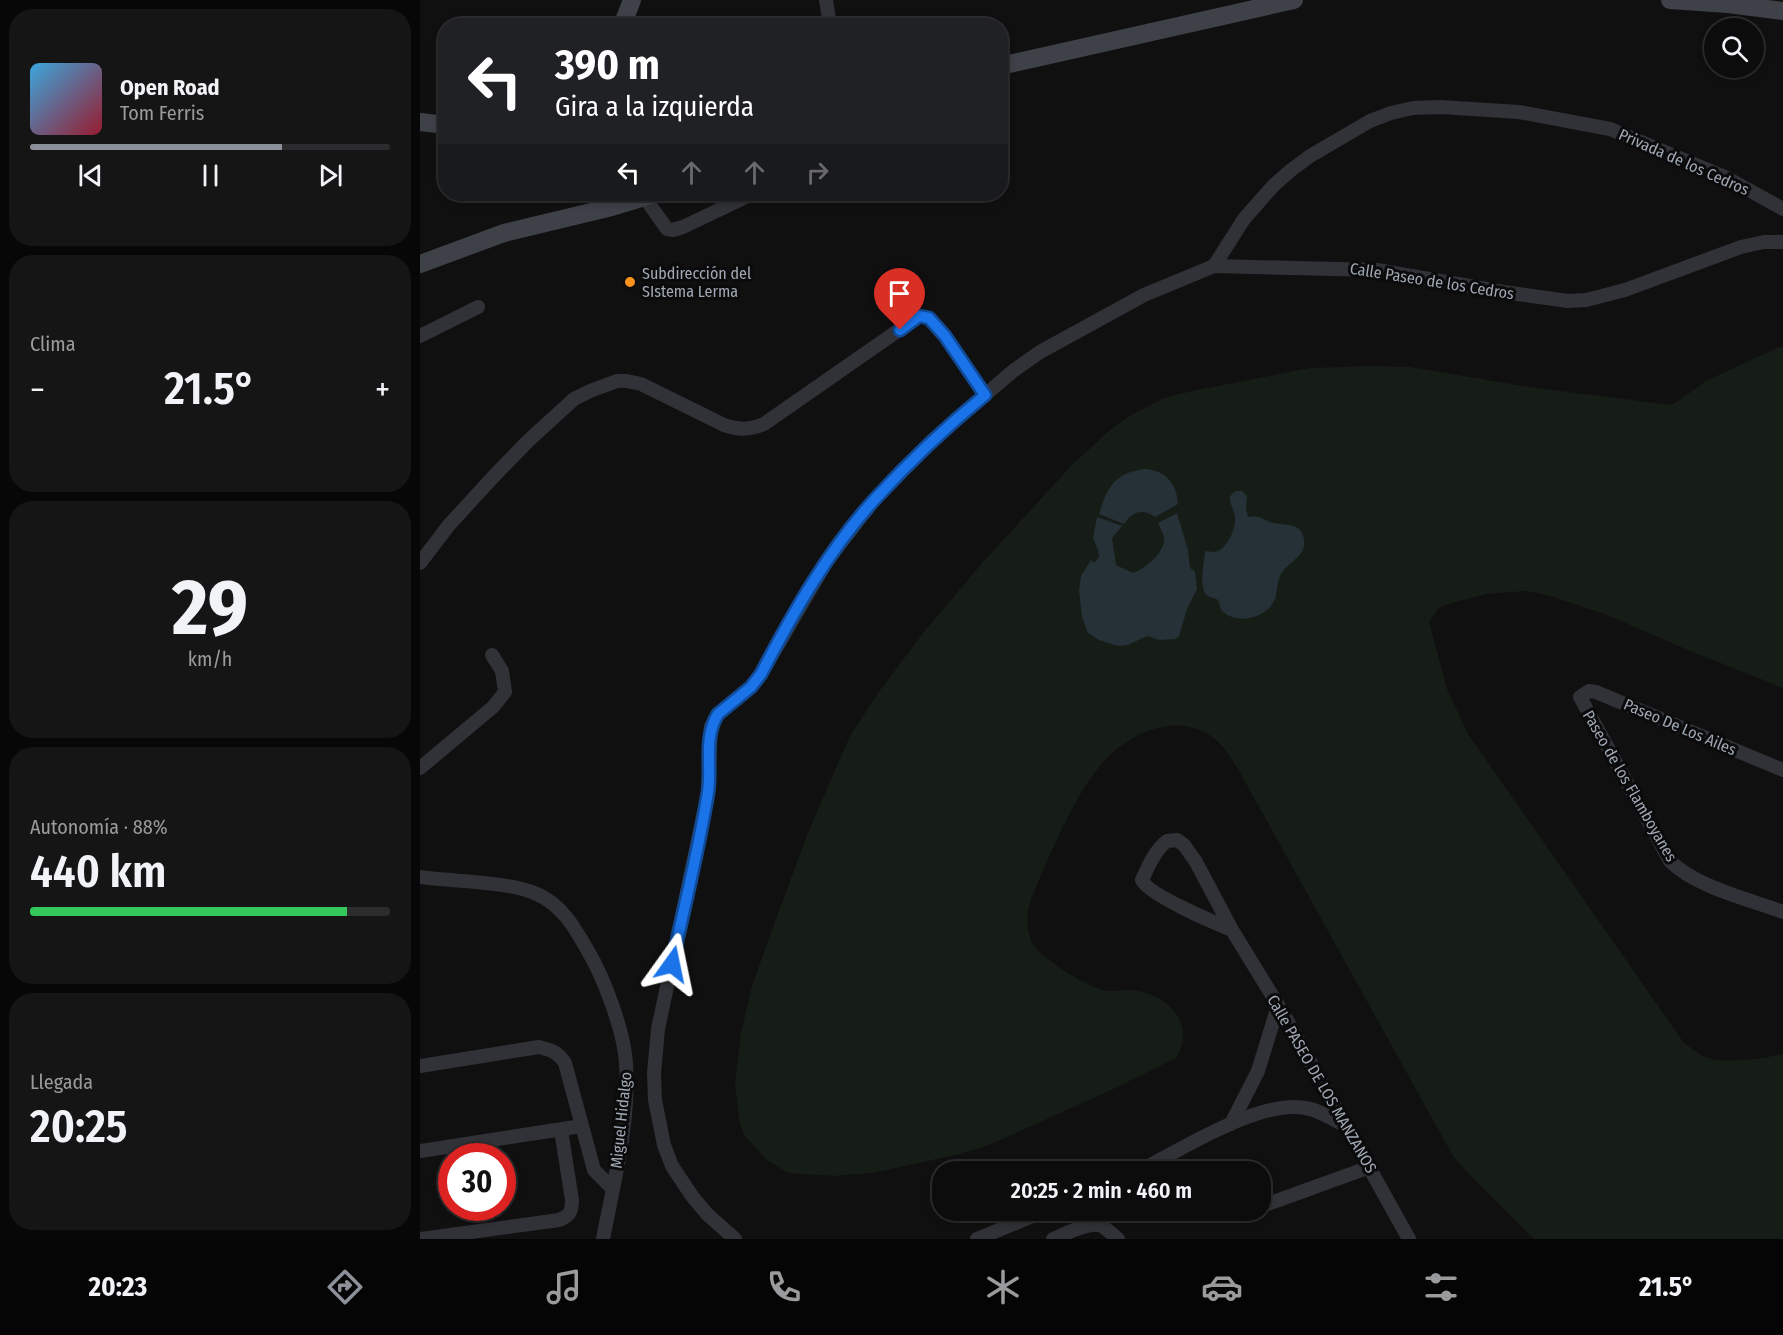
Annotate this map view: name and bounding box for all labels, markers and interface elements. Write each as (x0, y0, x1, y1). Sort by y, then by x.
map controls (1704, 18, 1764, 78)
button: search (1704, 18, 1764, 78)
text: 390 m (555, 40, 660, 90)
icon: left (456, 42, 534, 120)
text: Open Road (120, 74, 220, 101)
text: Gira a la izquierda (555, 91, 754, 123)
text: Tom Ferris (120, 101, 204, 125)
street label: Privada de los Cedros (1616, 125, 1752, 199)
icon: left (612, 156, 645, 189)
icon: ahead (675, 156, 708, 189)
icon: ahead (738, 156, 771, 189)
icon: right (801, 156, 834, 189)
icon: previous (74, 159, 107, 192)
icon: pause (194, 159, 227, 192)
icon: next (314, 159, 347, 192)
street label: Calle Paseo de los Cedros (1349, 259, 1516, 303)
place label: Subdirección del SIstema Lerma (642, 264, 751, 301)
pin (874, 268, 925, 330)
marker: Subdirección del SIstema Lerma (623, 275, 637, 289)
icon: arrive (883, 277, 916, 310)
text: Clima (30, 332, 75, 356)
text: 21.5° (164, 362, 256, 416)
text: − (30, 370, 45, 410)
text: + (375, 370, 390, 410)
text: 29 (172, 561, 248, 655)
text: km/h (188, 647, 232, 671)
street label: Paseo De Los Ailes (1621, 695, 1739, 759)
street label: Paseo de los Flamboyanes (1579, 707, 1681, 865)
text: Autonomía · 88% (30, 815, 168, 839)
text: 440 km (30, 845, 166, 899)
position arrow (640, 932, 704, 996)
street label: Calle PASEO DE LOS MANZANOS (1263, 992, 1381, 1176)
text: Llegada (30, 1070, 93, 1094)
street label: Miguel Hidalgo (606, 1071, 636, 1169)
text: 20:25 (30, 1100, 128, 1154)
speed limit sign: 30 (438, 1143, 516, 1221)
text: 20:25 · 2 min · 460 m (1011, 1177, 1192, 1204)
icon: directions (324, 1266, 366, 1308)
icon: music (543, 1266, 585, 1308)
icon: phone (763, 1266, 805, 1308)
icon: climate (982, 1266, 1024, 1308)
icon: car (1201, 1266, 1243, 1308)
icon: filters (1420, 1266, 1462, 1308)
text: 20:23 (89, 1271, 147, 1303)
text: 21.5° (1639, 1271, 1694, 1303)

